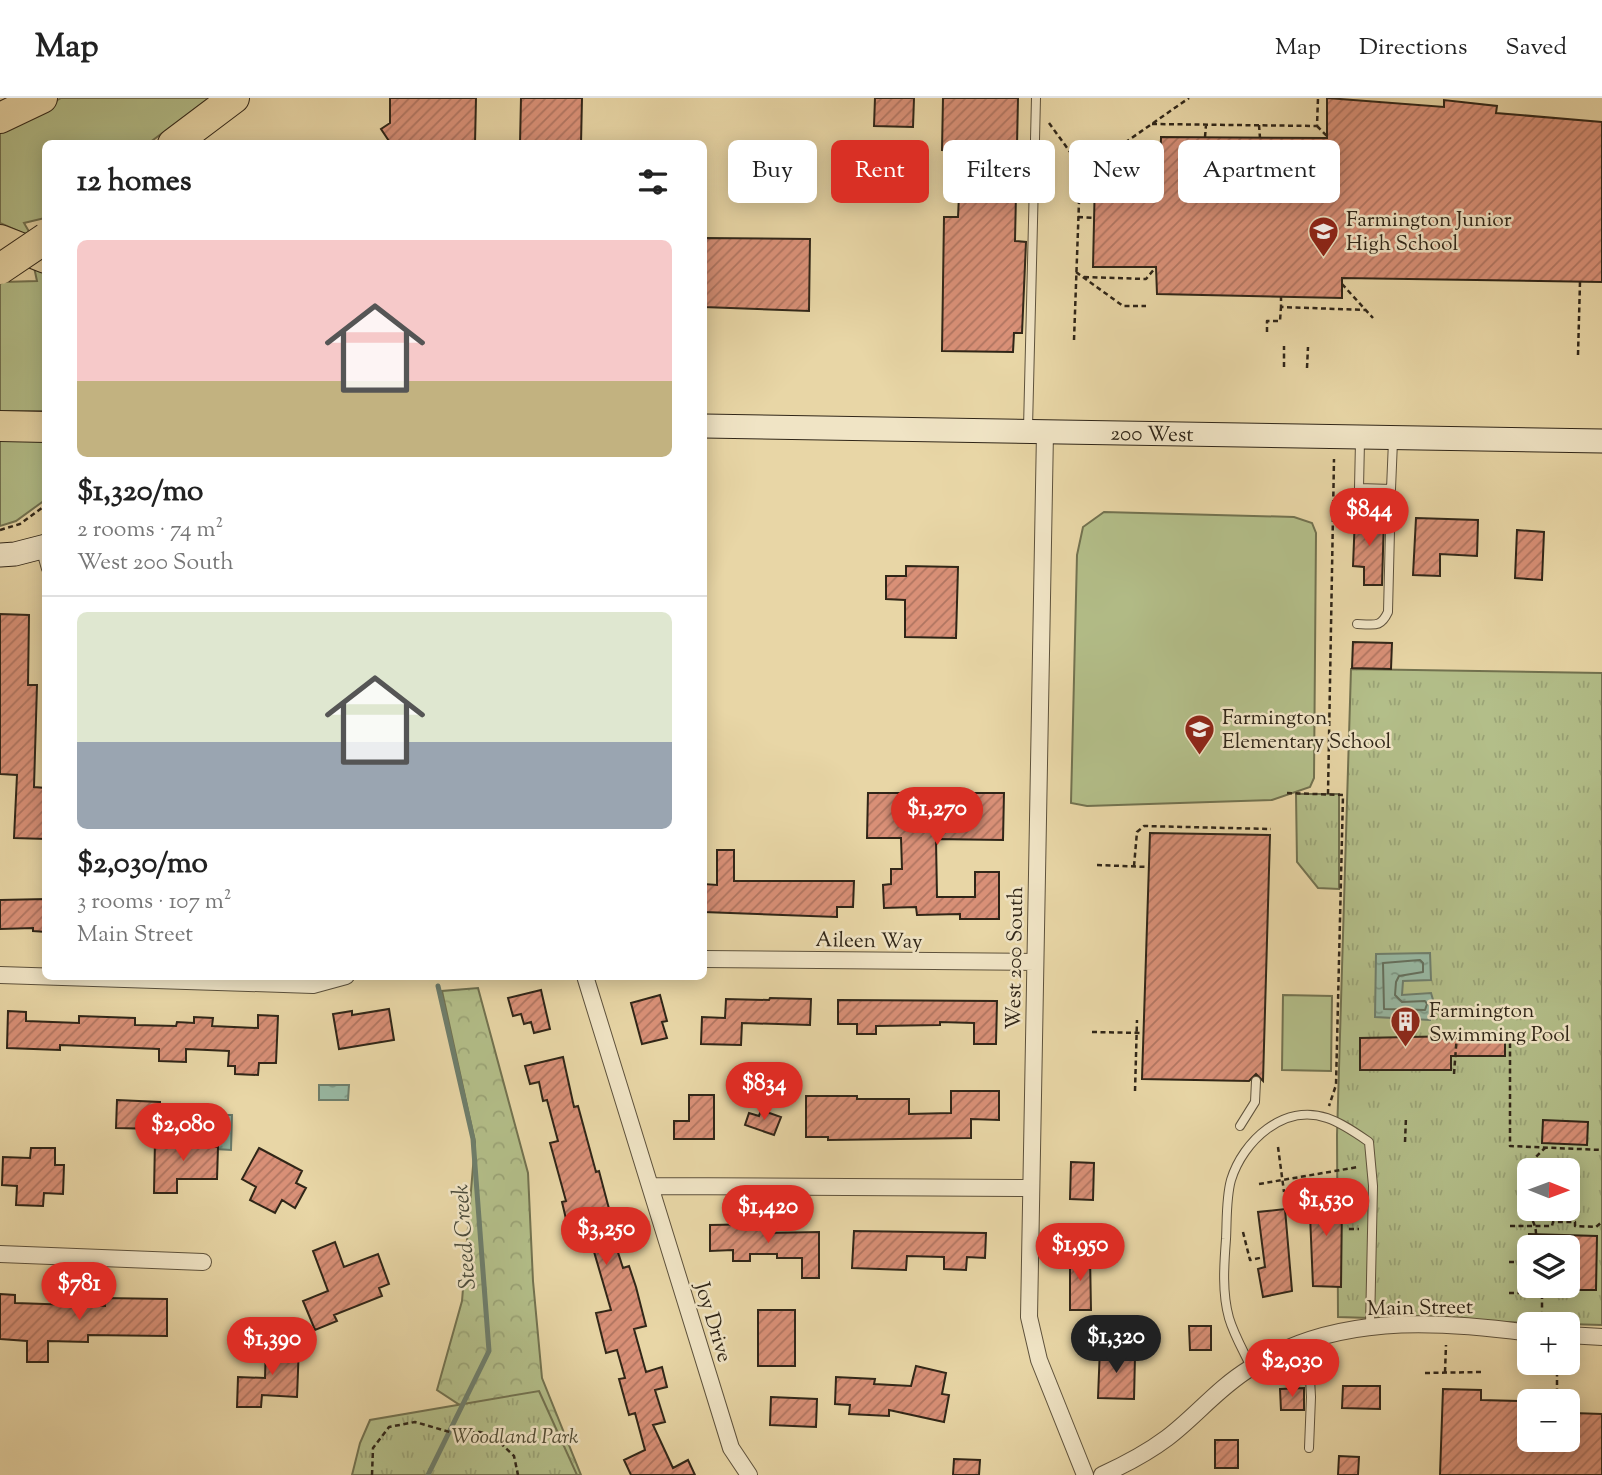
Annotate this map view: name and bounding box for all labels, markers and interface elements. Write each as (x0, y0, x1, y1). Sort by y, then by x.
text: Map (35, 24, 99, 72)
text: Map (1275, 31, 1321, 65)
text: Directions (1359, 31, 1467, 65)
text: Saved (1505, 31, 1567, 65)
chip: Buy (728, 140, 817, 203)
chip: Rent (831, 140, 929, 203)
chip: Filters (943, 140, 1055, 203)
chip: New (1069, 140, 1164, 203)
chip: Apartment (1178, 140, 1340, 203)
text: 12 homes (77, 161, 192, 204)
icon: filters (634, 163, 672, 201)
place label: Farmington Junior High School (1346, 206, 1512, 260)
school or university icon: Farmington Junior High School (1306, 214, 1340, 258)
icon: home (312, 285, 438, 411)
street label: 200 West (1110, 420, 1194, 451)
text: $1,320/mo (77, 471, 203, 514)
pin: $844 (1328, 489, 1410, 548)
text: $844 (1346, 494, 1392, 527)
text: 2 rooms · 74 m² (77, 514, 223, 547)
text: West 200 South (77, 547, 234, 580)
icon: home (312, 657, 438, 783)
place label: Farmington Elementary School (1222, 704, 1392, 758)
school or university icon: Farmington Elementary School (1182, 712, 1216, 756)
pin: $1,270 (880, 788, 994, 847)
text: $1,270 (907, 793, 967, 826)
text: $2,030/mo (77, 843, 208, 886)
text: 3 rooms · 107 m² (77, 886, 232, 919)
street label: West 200 South (1000, 886, 1032, 1030)
text: Main Street (77, 919, 193, 952)
street label: Aileen Way (815, 926, 923, 958)
place label: Farmington Swimming Pool (1429, 997, 1571, 1051)
building icon: Farmington Swimming Pool (1389, 1005, 1423, 1049)
pin: $834 (723, 1062, 805, 1122)
text: $834 (742, 1068, 786, 1101)
pin: $2,080 (126, 1104, 240, 1163)
text: $2,080 (151, 1109, 215, 1142)
north arrow (1517, 1158, 1580, 1222)
map controls (1517, 1158, 1580, 1452)
pin: $1,530 (1269, 1178, 1383, 1238)
water label: Steed Creek (445, 1183, 486, 1291)
text: $1,530 (1298, 1184, 1354, 1217)
pin: $1,420 (711, 1186, 825, 1245)
text: $1,420 (738, 1191, 798, 1224)
pin: $3,250 (549, 1208, 663, 1267)
text: $3,250 (577, 1213, 635, 1246)
pin: $1,950 (1023, 1224, 1137, 1283)
text: $1,950 (1052, 1229, 1108, 1262)
button: layers (1517, 1235, 1580, 1298)
pin: $781 (38, 1262, 120, 1322)
text: $781 (57, 1268, 101, 1301)
street label: Joy Drive (685, 1278, 738, 1366)
street label: Main Street (1367, 1293, 1473, 1325)
button: + (1517, 1312, 1580, 1375)
pin: $1,320 (1059, 1316, 1173, 1375)
pin: $1,390 (215, 1318, 329, 1377)
text: $1,320 (1087, 1321, 1145, 1354)
text: $1,390 (243, 1323, 301, 1356)
pin: $2,030 (1235, 1340, 1349, 1399)
text: $2,030 (1261, 1345, 1323, 1378)
button: − (1517, 1389, 1580, 1452)
park label: Woodland Park (451, 1423, 579, 1453)

